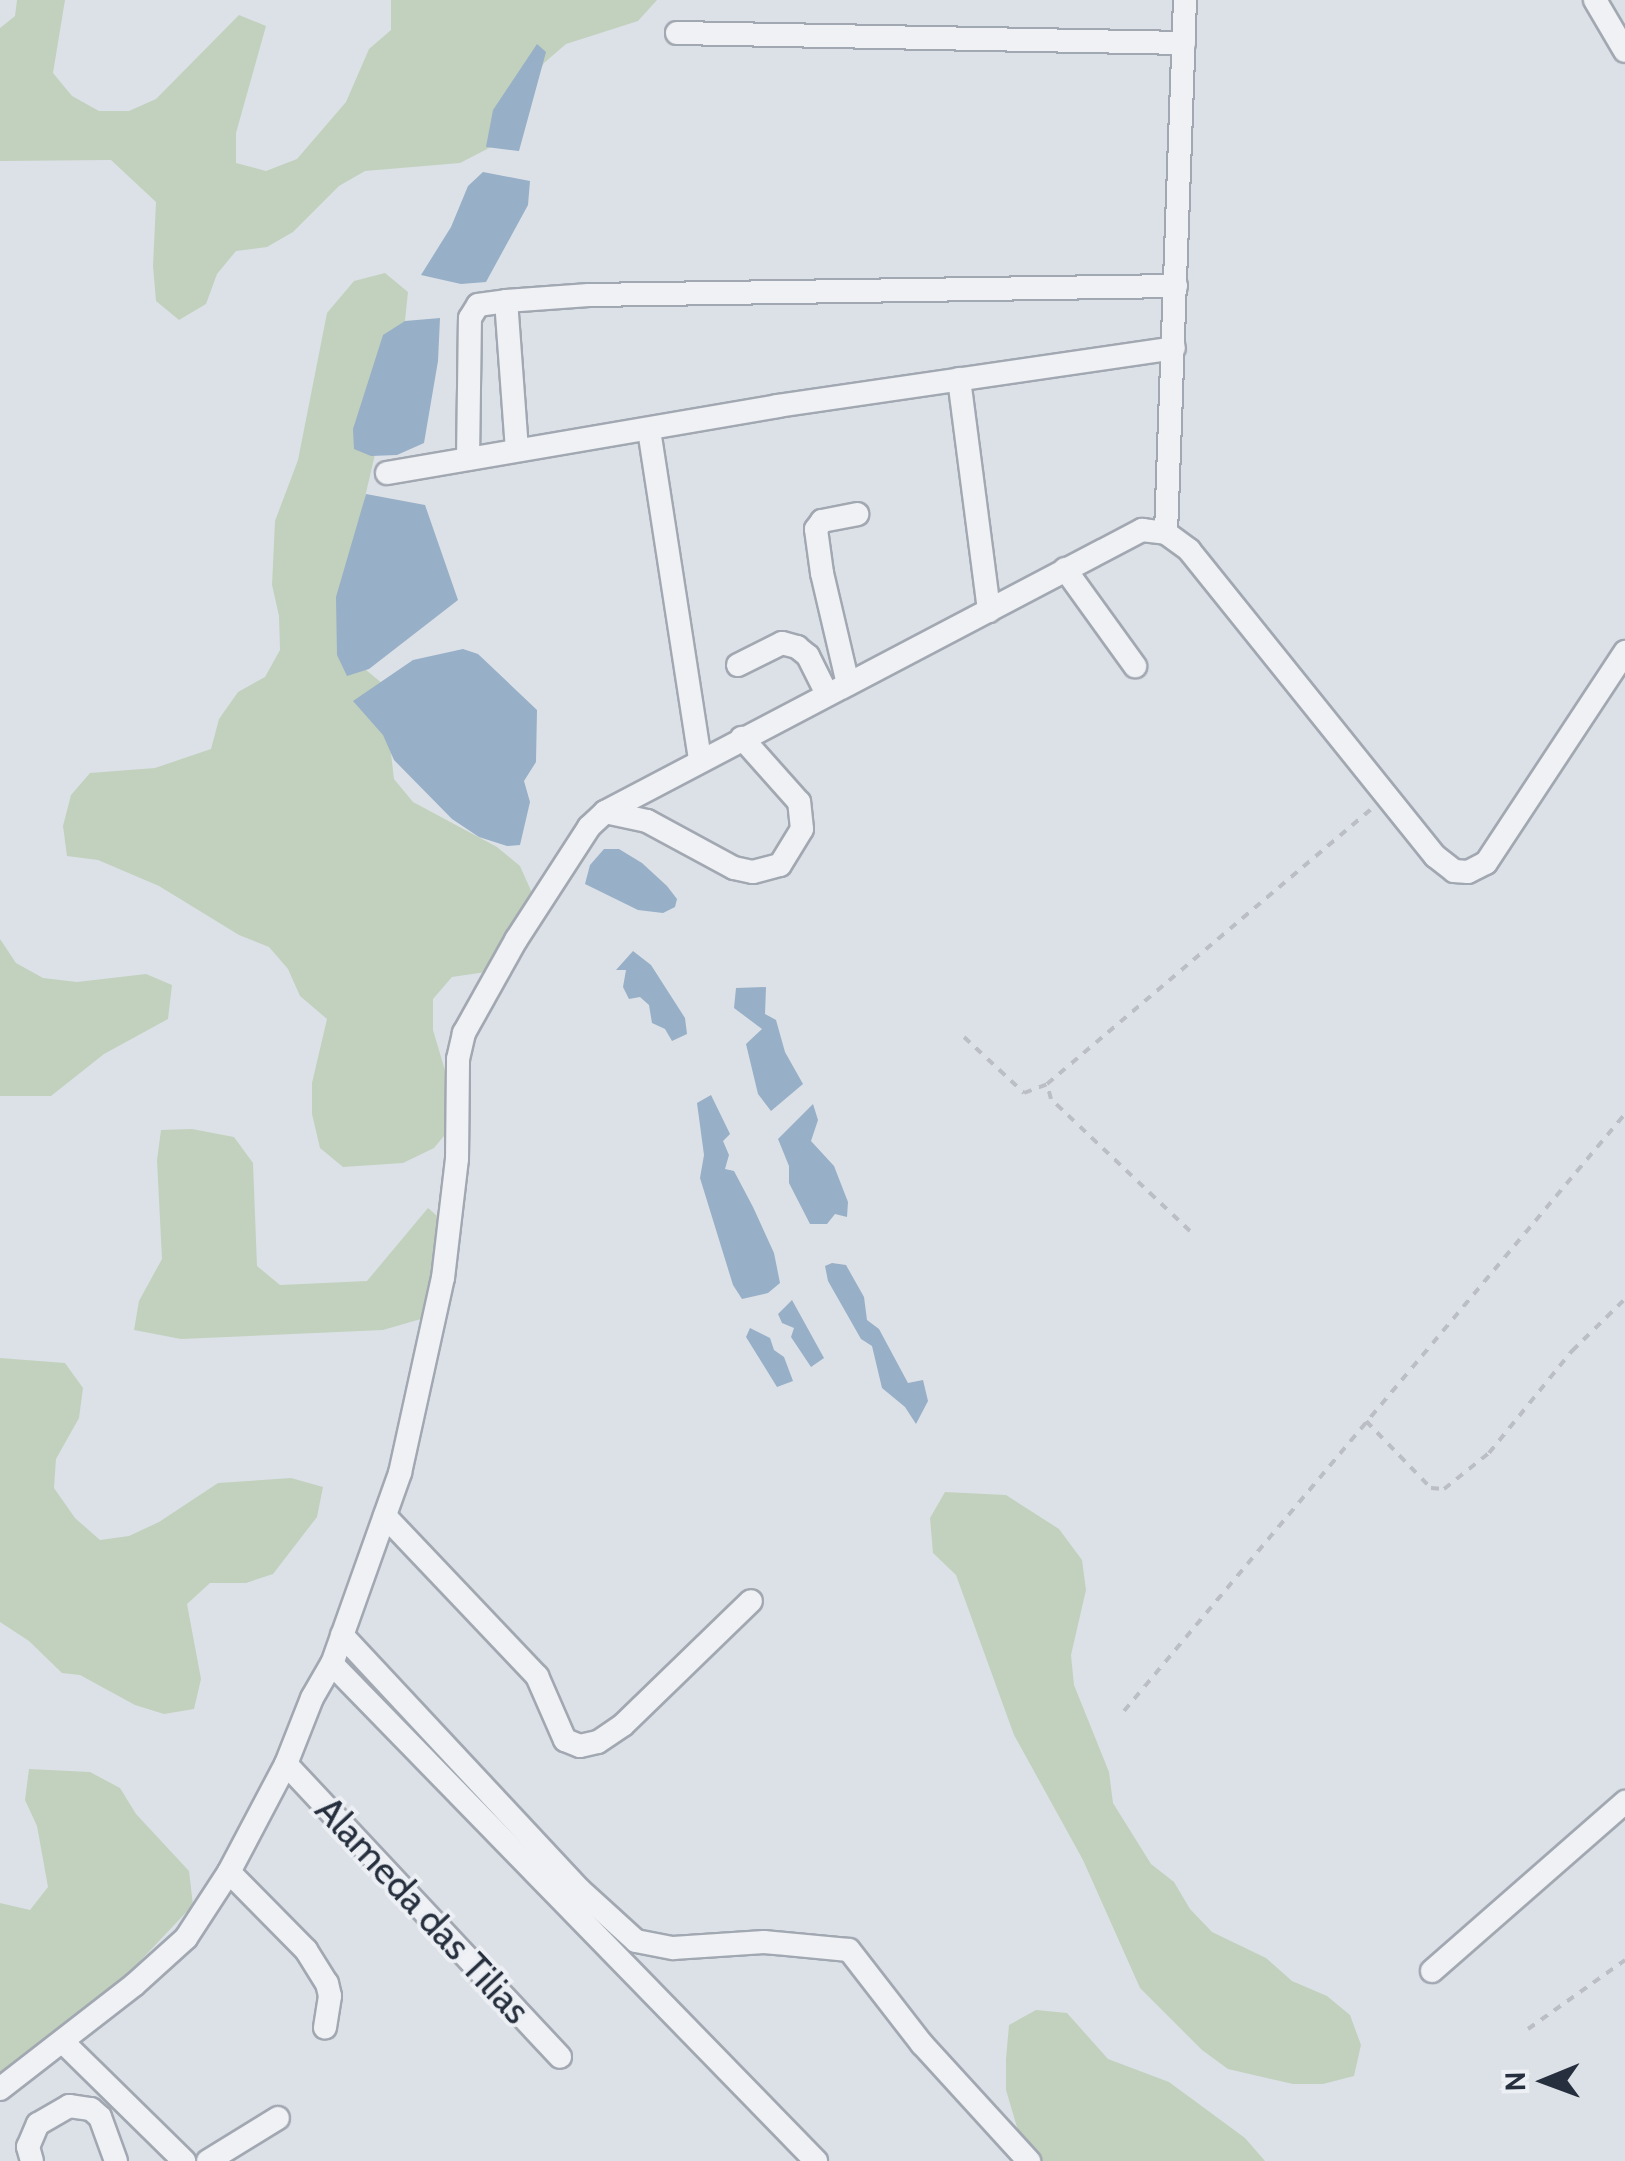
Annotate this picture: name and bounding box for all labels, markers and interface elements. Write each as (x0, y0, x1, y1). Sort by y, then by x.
street label: Alameda das Tilias (306, 1787, 540, 2033)
north arrow (1495, 2031, 1595, 2131)
text: N (1498, 2071, 1532, 2092)

